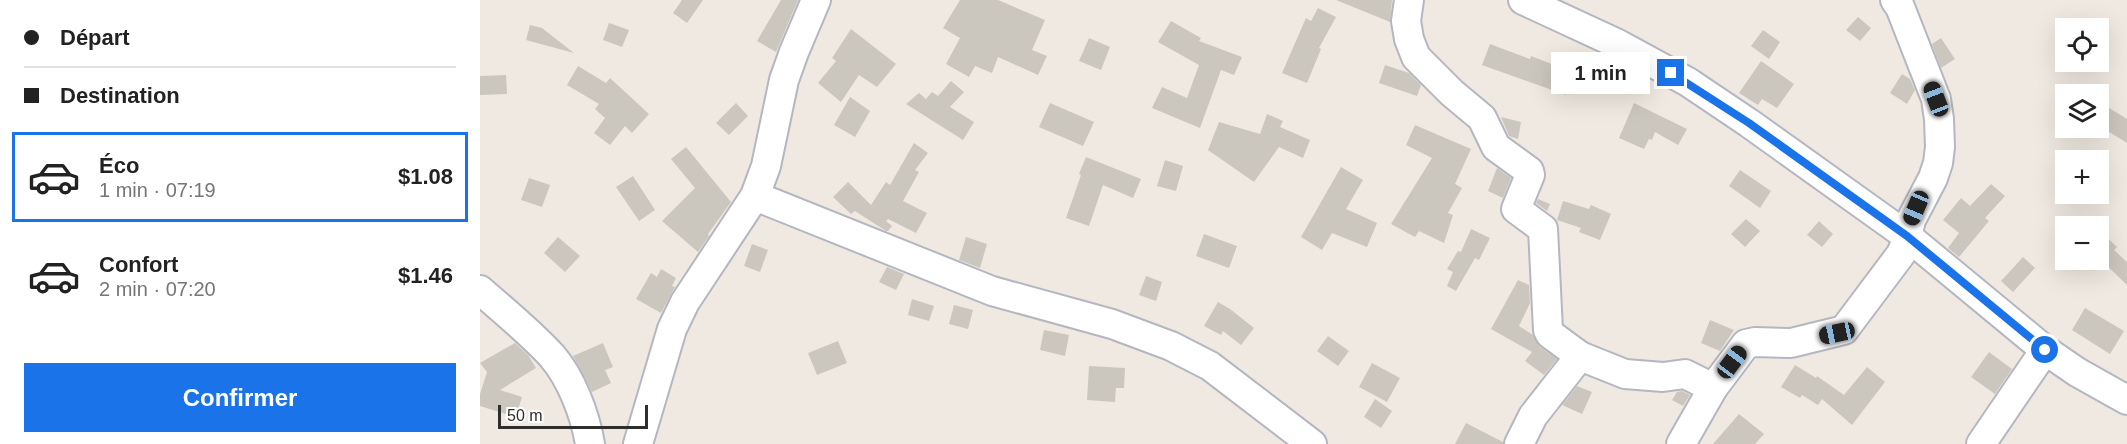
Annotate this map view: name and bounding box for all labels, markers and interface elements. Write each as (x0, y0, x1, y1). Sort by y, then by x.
map controls (2055, 18, 2109, 270)
button: locate (2055, 18, 2109, 72)
text: Départ (60, 25, 130, 50)
callout: 1 min (1551, 52, 1650, 94)
route end (1657, 59, 1684, 86)
text: 1 min (1574, 62, 1627, 84)
car (1921, 79, 1951, 119)
text: Destination (60, 83, 180, 108)
button: layers (2055, 84, 2109, 138)
icon: car (27, 150, 81, 204)
button: + (2055, 150, 2109, 204)
text: Éco (99, 153, 139, 178)
text: $1.08 (398, 164, 453, 189)
text: 1 min · 07:19 (99, 179, 216, 201)
car (1901, 188, 1931, 228)
button: − (2055, 216, 2109, 270)
icon: car (27, 249, 81, 303)
text: Confort (99, 252, 178, 277)
text: $1.46 (398, 263, 453, 288)
text: 2 min · 07:20 (99, 278, 216, 300)
car (1818, 320, 1856, 346)
route start (2031, 336, 2058, 363)
car (1714, 342, 1750, 382)
button: Confirmer (24, 363, 456, 432)
scale bar (498, 402, 648, 430)
text: 50 m (507, 407, 543, 424)

